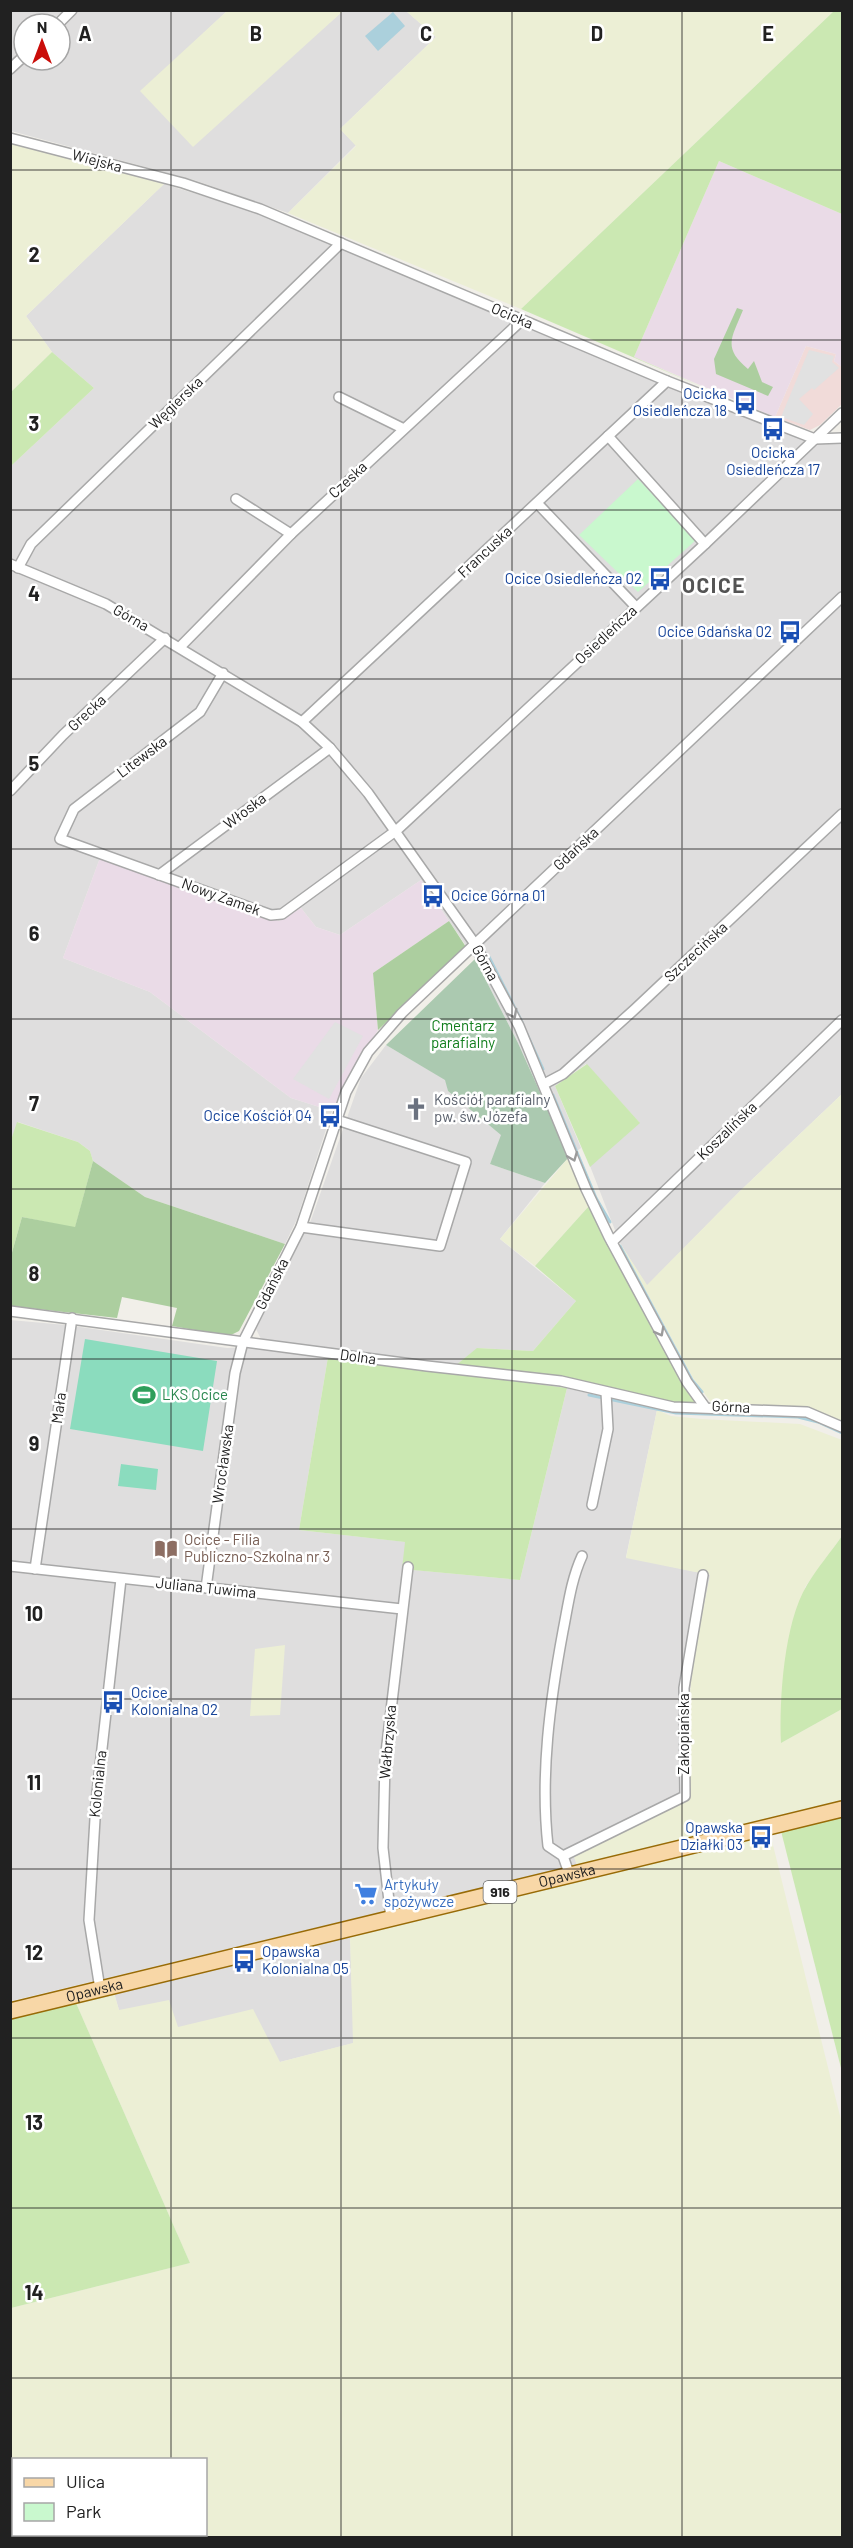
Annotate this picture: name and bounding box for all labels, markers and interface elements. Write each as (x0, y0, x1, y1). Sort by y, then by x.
north arrow (12, 12, 72, 72)
text: N (37, 17, 47, 36)
text: A (78, 21, 92, 45)
text: B (250, 21, 262, 45)
text: C (420, 21, 432, 45)
text: D (591, 21, 603, 45)
text: E (762, 21, 774, 45)
street label: Wiejska (70, 145, 124, 175)
text: 2 (28, 242, 40, 266)
street label: Ocicka (489, 298, 536, 332)
street label: Węgierska (145, 372, 206, 432)
place label: Ocicka Osiedleńcza 18 (633, 384, 727, 419)
bus stop icon: Ocicka Osiedleńcza 18 (732, 390, 758, 416)
text: 3 (29, 411, 39, 435)
bus stop icon: Ocicka Osiedleńcza 17 (760, 416, 786, 442)
place label: Ocicka Osiedleńcza 17 (726, 443, 820, 478)
street label: Czeska (324, 457, 370, 502)
street label: Francuska (453, 522, 515, 581)
bus stop icon: Ocice Osiedleńcza 02 (647, 566, 673, 592)
place label: Ocice Osiedleńcza 02 (505, 569, 642, 587)
district label: OCICE (682, 572, 746, 597)
text: 4 (28, 581, 40, 605)
street label: Górna (110, 600, 153, 635)
street label: Osiedleńcza (571, 601, 640, 668)
bus stop icon: Ocice Gdańska 02 (777, 619, 803, 645)
place label: Ocice Gdańska 02 (657, 622, 772, 640)
street label: Grecka (64, 690, 109, 734)
street label: Litewska (113, 732, 170, 781)
text: 5 (29, 751, 40, 775)
street label: Włoska (220, 788, 269, 832)
street label: Gdańska (549, 823, 602, 874)
street label: Nowy Zamek (180, 874, 264, 919)
bus stop icon: Ocice Górna 01 (420, 883, 446, 909)
place label: Ocice Górna 01 (451, 886, 545, 904)
street label: Szczecińska (660, 917, 731, 985)
text: 6 (29, 921, 40, 945)
street label: Górna (469, 941, 503, 984)
one-way arrow (506, 1008, 517, 1019)
park label: Cmentarz parafialny (431, 1016, 495, 1051)
place label: Kościół parafialny pw. św. Józefa (434, 1090, 550, 1125)
text: 7 (29, 1091, 39, 1115)
church icon: Kościół parafialny pw. św. Józefa (403, 1096, 429, 1122)
street label: Koszalińska (693, 1097, 760, 1163)
bus stop icon: Ocice Kościół 04 (317, 1103, 343, 1129)
place label: Ocice Kościół 04 (203, 1106, 312, 1124)
one-way arrow (566, 1151, 578, 1162)
street label: Gdańska (251, 1255, 292, 1312)
text: 8 (29, 1261, 40, 1285)
one-way arrow (653, 1326, 664, 1336)
street label: Dolna (339, 1345, 378, 1367)
sports icon: LKS Ocice (131, 1382, 157, 1408)
place label: LKS Ocice (162, 1385, 228, 1403)
street label: Mała (47, 1391, 69, 1425)
street label: Górna (712, 1396, 751, 1416)
street label: Wrocławska (208, 1423, 236, 1505)
text: 9 (29, 1431, 39, 1455)
place label: Ocice - Filia Publiczno-Szkolna nr 3 (184, 1530, 330, 1565)
library icon: Ocice - Filia Publiczno-Szkolna nr 3 (153, 1536, 179, 1562)
street label: Juliana Tuwima (155, 1573, 257, 1601)
text: 10 (25, 1601, 43, 1625)
place label: Ocice Kolonialna 02 (131, 1683, 218, 1718)
bus stop icon: Ocice Kolonialna 02 (100, 1689, 126, 1715)
street label: Zakopiańska (674, 1693, 692, 1775)
street label: Wałbrzyska (375, 1704, 399, 1780)
street label: Kolonialna (85, 1749, 109, 1818)
text: 11 (27, 1770, 41, 1794)
place label: Opawska Działki 03 (680, 1818, 743, 1853)
bus stop icon: Opawska Działki 03 (748, 1824, 774, 1850)
street label: Opawska (536, 1859, 597, 1890)
place label: Artykuły spożywcze (384, 1875, 454, 1910)
supermarket icon: Artykuły spożywcze (353, 1881, 379, 1907)
road number: 916 (484, 1881, 516, 1903)
text: 12 (25, 1940, 43, 1964)
place label: Opawska Kolonialna 05 (262, 1942, 349, 1977)
bus stop icon: Opawska Kolonialna 05 (231, 1948, 257, 1974)
street label: Opawska (64, 1974, 125, 2005)
text: 13 (25, 2110, 43, 2134)
text: 14 (24, 2280, 44, 2304)
legend (12, 2458, 207, 2536)
text: Ulica (66, 2470, 105, 2492)
text: Park (66, 2500, 101, 2522)

